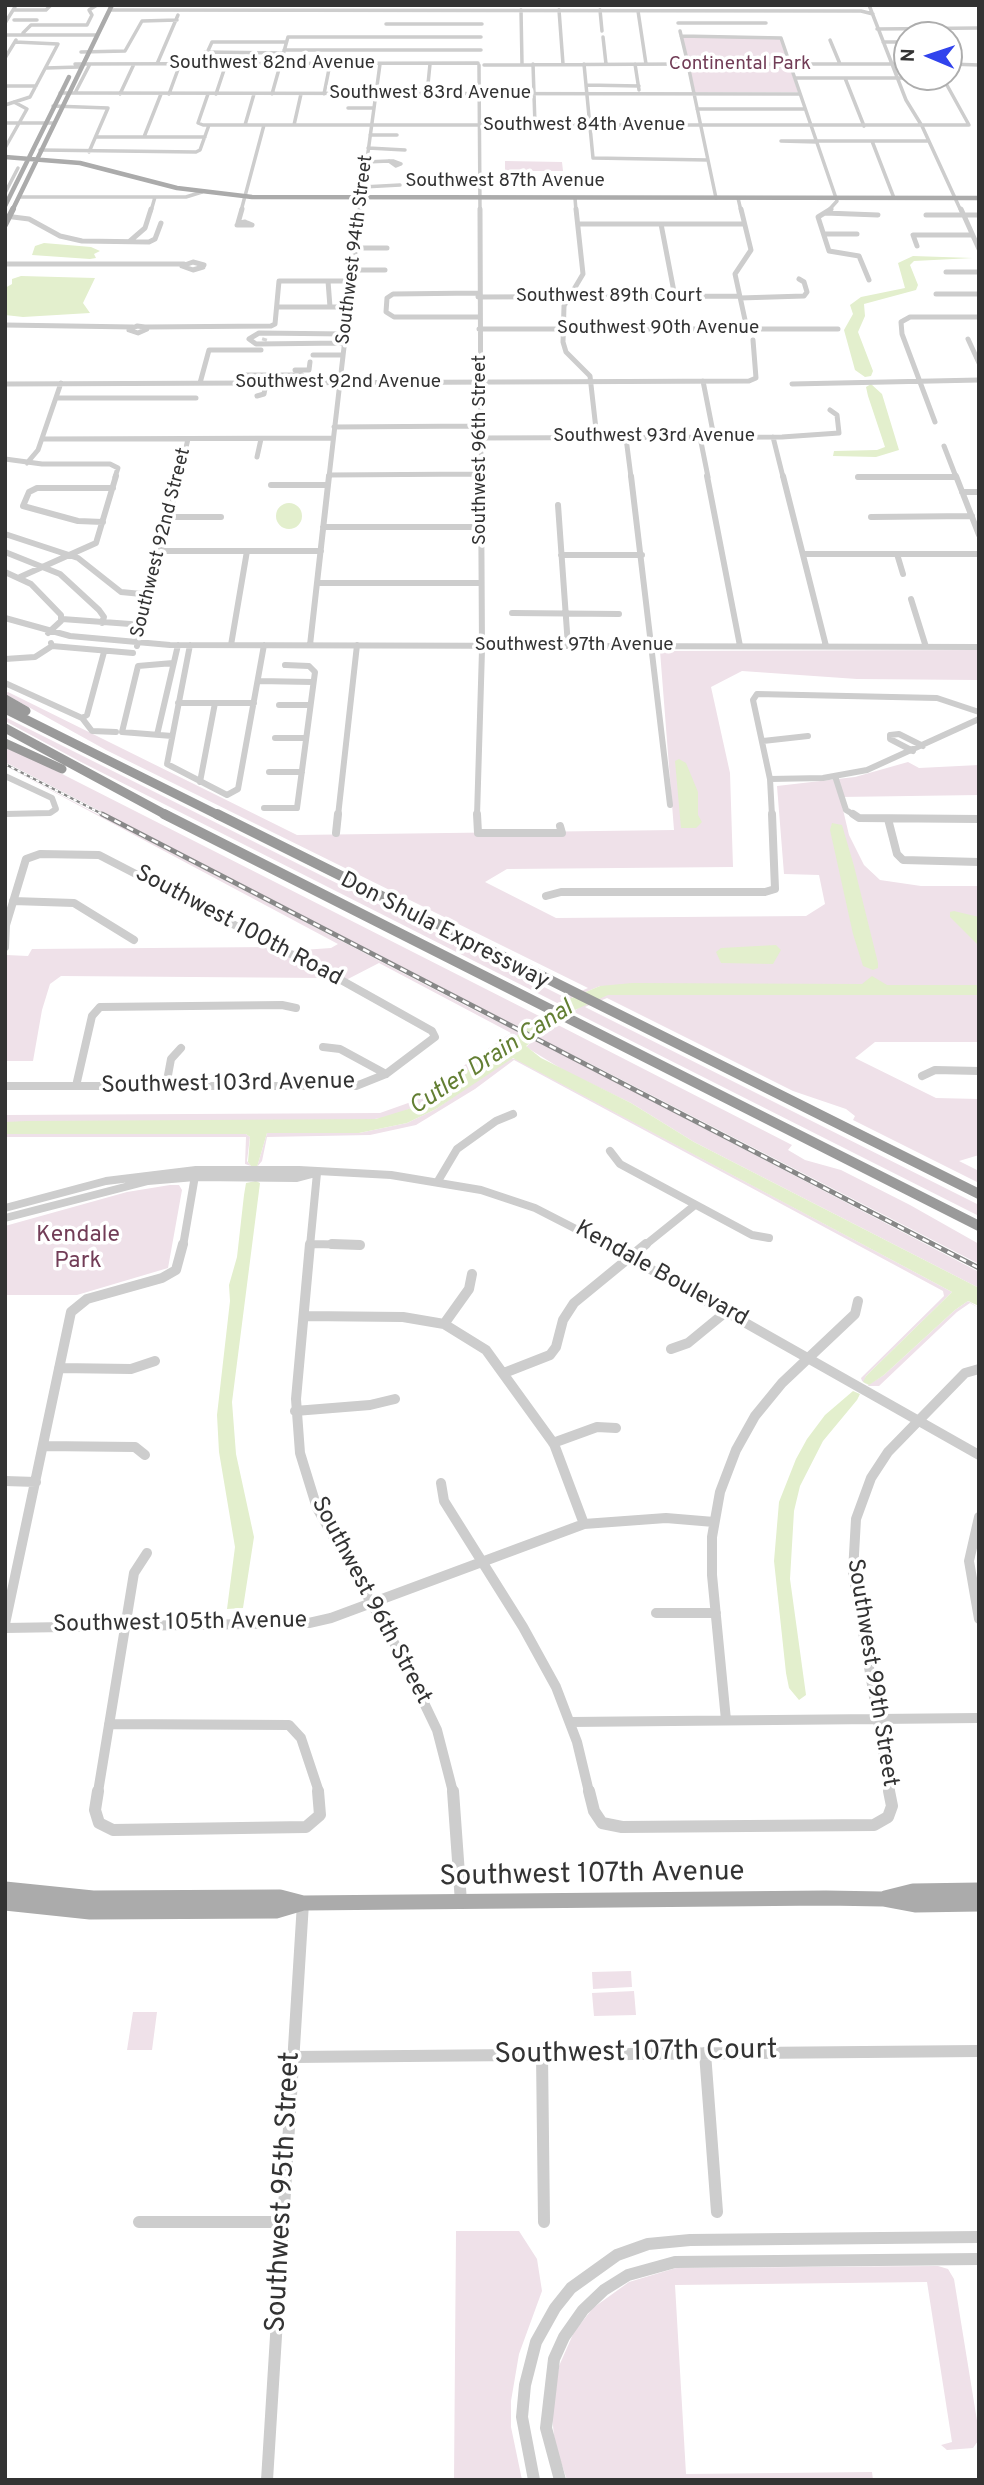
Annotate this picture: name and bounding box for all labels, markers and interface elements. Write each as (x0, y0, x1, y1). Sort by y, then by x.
north arrow (893, 21, 963, 91)
text: N (897, 48, 921, 63)
street label: Southwest 82nd Avenue (169, 53, 375, 75)
park label: Continental Park (669, 54, 811, 76)
street label: Southwest 83rd Avenue (329, 83, 531, 105)
street label: Southwest 84th Avenue (483, 115, 685, 137)
street label: Southwest 94th Street (333, 154, 379, 346)
street label: Southwest 87th Avenue (405, 171, 605, 193)
street label: Southwest 89th Court (516, 286, 702, 308)
street label: Southwest 90th Avenue (557, 318, 759, 340)
street label: Southwest 96th Street (470, 355, 492, 545)
street label: Southwest 92nd Avenue (235, 372, 441, 394)
street label: Southwest 93rd Avenue (553, 426, 755, 448)
street label: Southwest 92nd Street (127, 446, 197, 640)
street label: Southwest 97th Avenue (474, 635, 674, 657)
street label: Southwest 100th Road (130, 861, 346, 993)
street label: Don Shula Expressway (335, 867, 553, 997)
water label: Cutler Drain Canal (405, 995, 579, 1123)
street label: Southwest 103rd Avenue (101, 1069, 355, 1101)
street label: Kendale Boulevard (570, 1216, 752, 1334)
park label: Kendale Park (36, 1222, 120, 1276)
street label: Southwest 96th Street (304, 1493, 436, 1709)
street label: Southwest 99th Street (839, 1557, 903, 1789)
street label: Southwest 105th Avenue (53, 1608, 307, 1640)
street label: Southwest 107th Avenue (439, 1857, 745, 1895)
street label: Southwest 107th Court (494, 2035, 778, 2073)
street label: Southwest 95th Street (261, 2051, 309, 2333)

